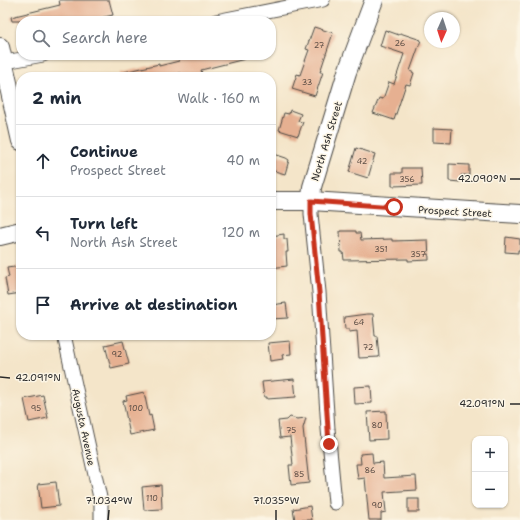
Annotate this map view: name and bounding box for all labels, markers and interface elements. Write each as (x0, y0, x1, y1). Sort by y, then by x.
north arrow (424, 12, 460, 48)
search box (16, 16, 276, 60)
icon: search (30, 27, 52, 49)
text: Search here (62, 28, 148, 48)
house number: 26 (395, 38, 406, 49)
house number: 27 (314, 40, 325, 51)
house number: 33 (302, 77, 312, 88)
text: 2 min (32, 87, 82, 109)
text: Walk · 160 m (178, 90, 260, 107)
street label: North Ash Street (308, 100, 345, 183)
text: Continue (70, 142, 138, 162)
icon: ahead (32, 150, 54, 172)
text: 40 m (226, 152, 260, 169)
house number: 42 (357, 156, 368, 167)
text: Prospect Street (70, 162, 166, 179)
text: 42.090°N (458, 172, 506, 185)
house number: 356 (399, 174, 415, 185)
route start (385, 198, 403, 216)
street label: Prospect Street (418, 203, 492, 220)
text: Turn left (70, 214, 138, 234)
icon: left (32, 222, 54, 244)
text: 120 m (222, 224, 260, 241)
text: North Ash Street (70, 234, 178, 251)
house number: 351 (374, 244, 388, 255)
house number: 357 (410, 249, 426, 260)
icon: arrive (32, 294, 54, 316)
text: Arrive at destination (70, 295, 238, 315)
house number: 64 (354, 317, 365, 328)
house number: 72 (363, 342, 374, 353)
house number: 92 (112, 349, 123, 360)
text: 42.091°N (15, 371, 61, 384)
street label: Augusta Avenue (69, 387, 98, 467)
text: 42.091°N (459, 397, 505, 410)
house number: 95 (31, 403, 41, 414)
house number: 100 (129, 403, 143, 414)
house number: 80 (371, 420, 383, 431)
house number: 75 (286, 425, 296, 436)
route end (320, 435, 338, 453)
map controls (472, 436, 508, 508)
button: + (472, 436, 508, 472)
house number: 86 (365, 465, 376, 476)
house number: 85 (294, 469, 304, 480)
button: − (472, 472, 508, 508)
house number: 110 (146, 493, 158, 504)
text: 71.034°W (85, 494, 133, 507)
text: 71.035°W (253, 494, 300, 507)
house number: 90 (371, 500, 383, 511)

